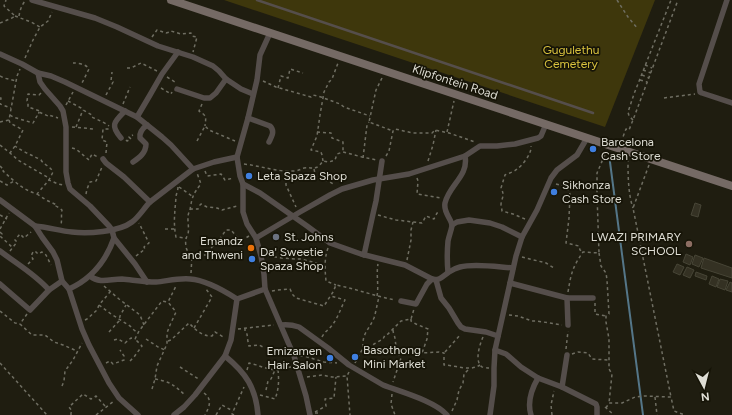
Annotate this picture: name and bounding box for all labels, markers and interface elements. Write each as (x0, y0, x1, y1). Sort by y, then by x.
park label: Gugulethu Cemetery (543, 43, 599, 71)
street label: Klipfontein Road (411, 62, 499, 102)
place label: Barcelona Cash Store (601, 135, 661, 163)
marker: Barcelona Cash Store (588, 144, 598, 154)
place label: Leta Spaza Shop (257, 169, 347, 183)
marker: Leta Spaza Shop (244, 171, 254, 181)
place label: Sikhonza Cash Store (562, 178, 622, 206)
marker: Sikhonza Cash Store (549, 187, 559, 197)
place label: St. Johns (284, 230, 334, 244)
place label: LWAZI PRIMARY SCHOOL (591, 230, 682, 258)
marker: St. Johns (271, 232, 281, 242)
place label: Emandz and Thweni (182, 234, 243, 262)
marker: LWAZI PRIMARY SCHOOL (684, 239, 694, 249)
marker: Emandz and Thweni (246, 243, 256, 253)
place label: Da' Sweetie Spaza Shop (260, 245, 324, 273)
marker: Da' Sweetie Spaza Shop (247, 254, 257, 264)
place label: Basothong Mini Market (363, 343, 426, 371)
place label: Emizamen Hair Salon (266, 344, 322, 372)
marker: Basothong Mini Market (350, 352, 360, 362)
marker: Emizamen Hair Salon (325, 353, 335, 363)
north arrow (684, 367, 724, 407)
text: N (700, 389, 710, 403)

